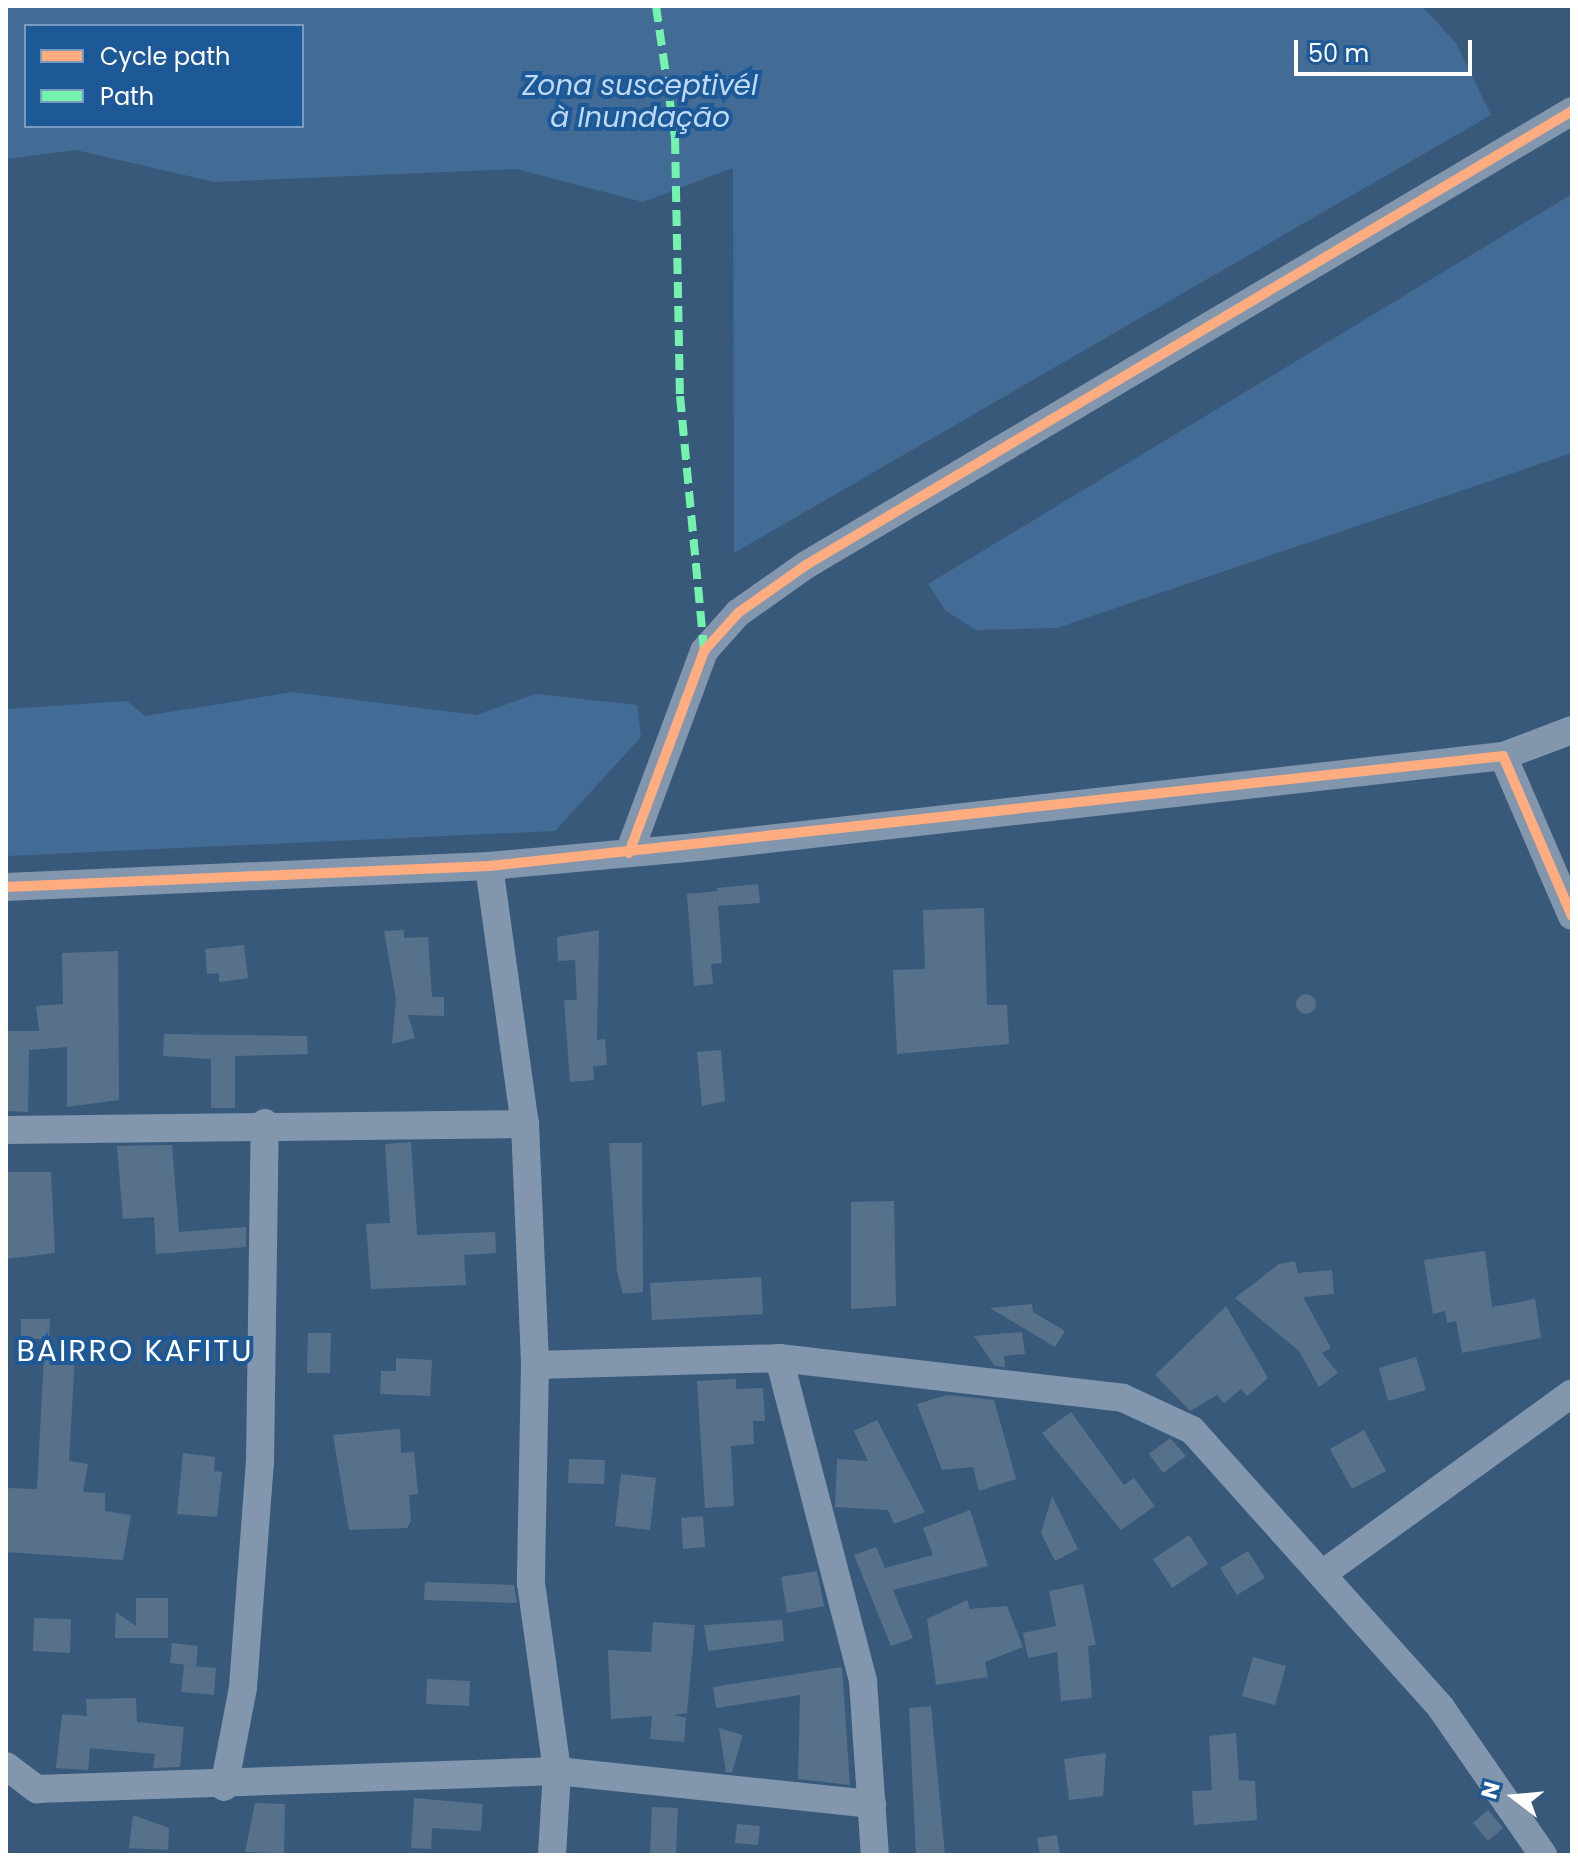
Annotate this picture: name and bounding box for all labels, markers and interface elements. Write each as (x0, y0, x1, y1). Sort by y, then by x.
legend (24, 24, 304, 128)
scale bar (1298, 24, 1476, 74)
text: 50 m (1308, 37, 1369, 70)
text: Cycle path (100, 40, 230, 73)
water label: Zona susceptivél à Inundação (522, 69, 758, 135)
text: Path (100, 80, 154, 113)
district label: BAIRRO KAFITU (16, 1333, 254, 1369)
north arrow (1474, 1757, 1554, 1837)
text: N (1473, 1778, 1508, 1802)

